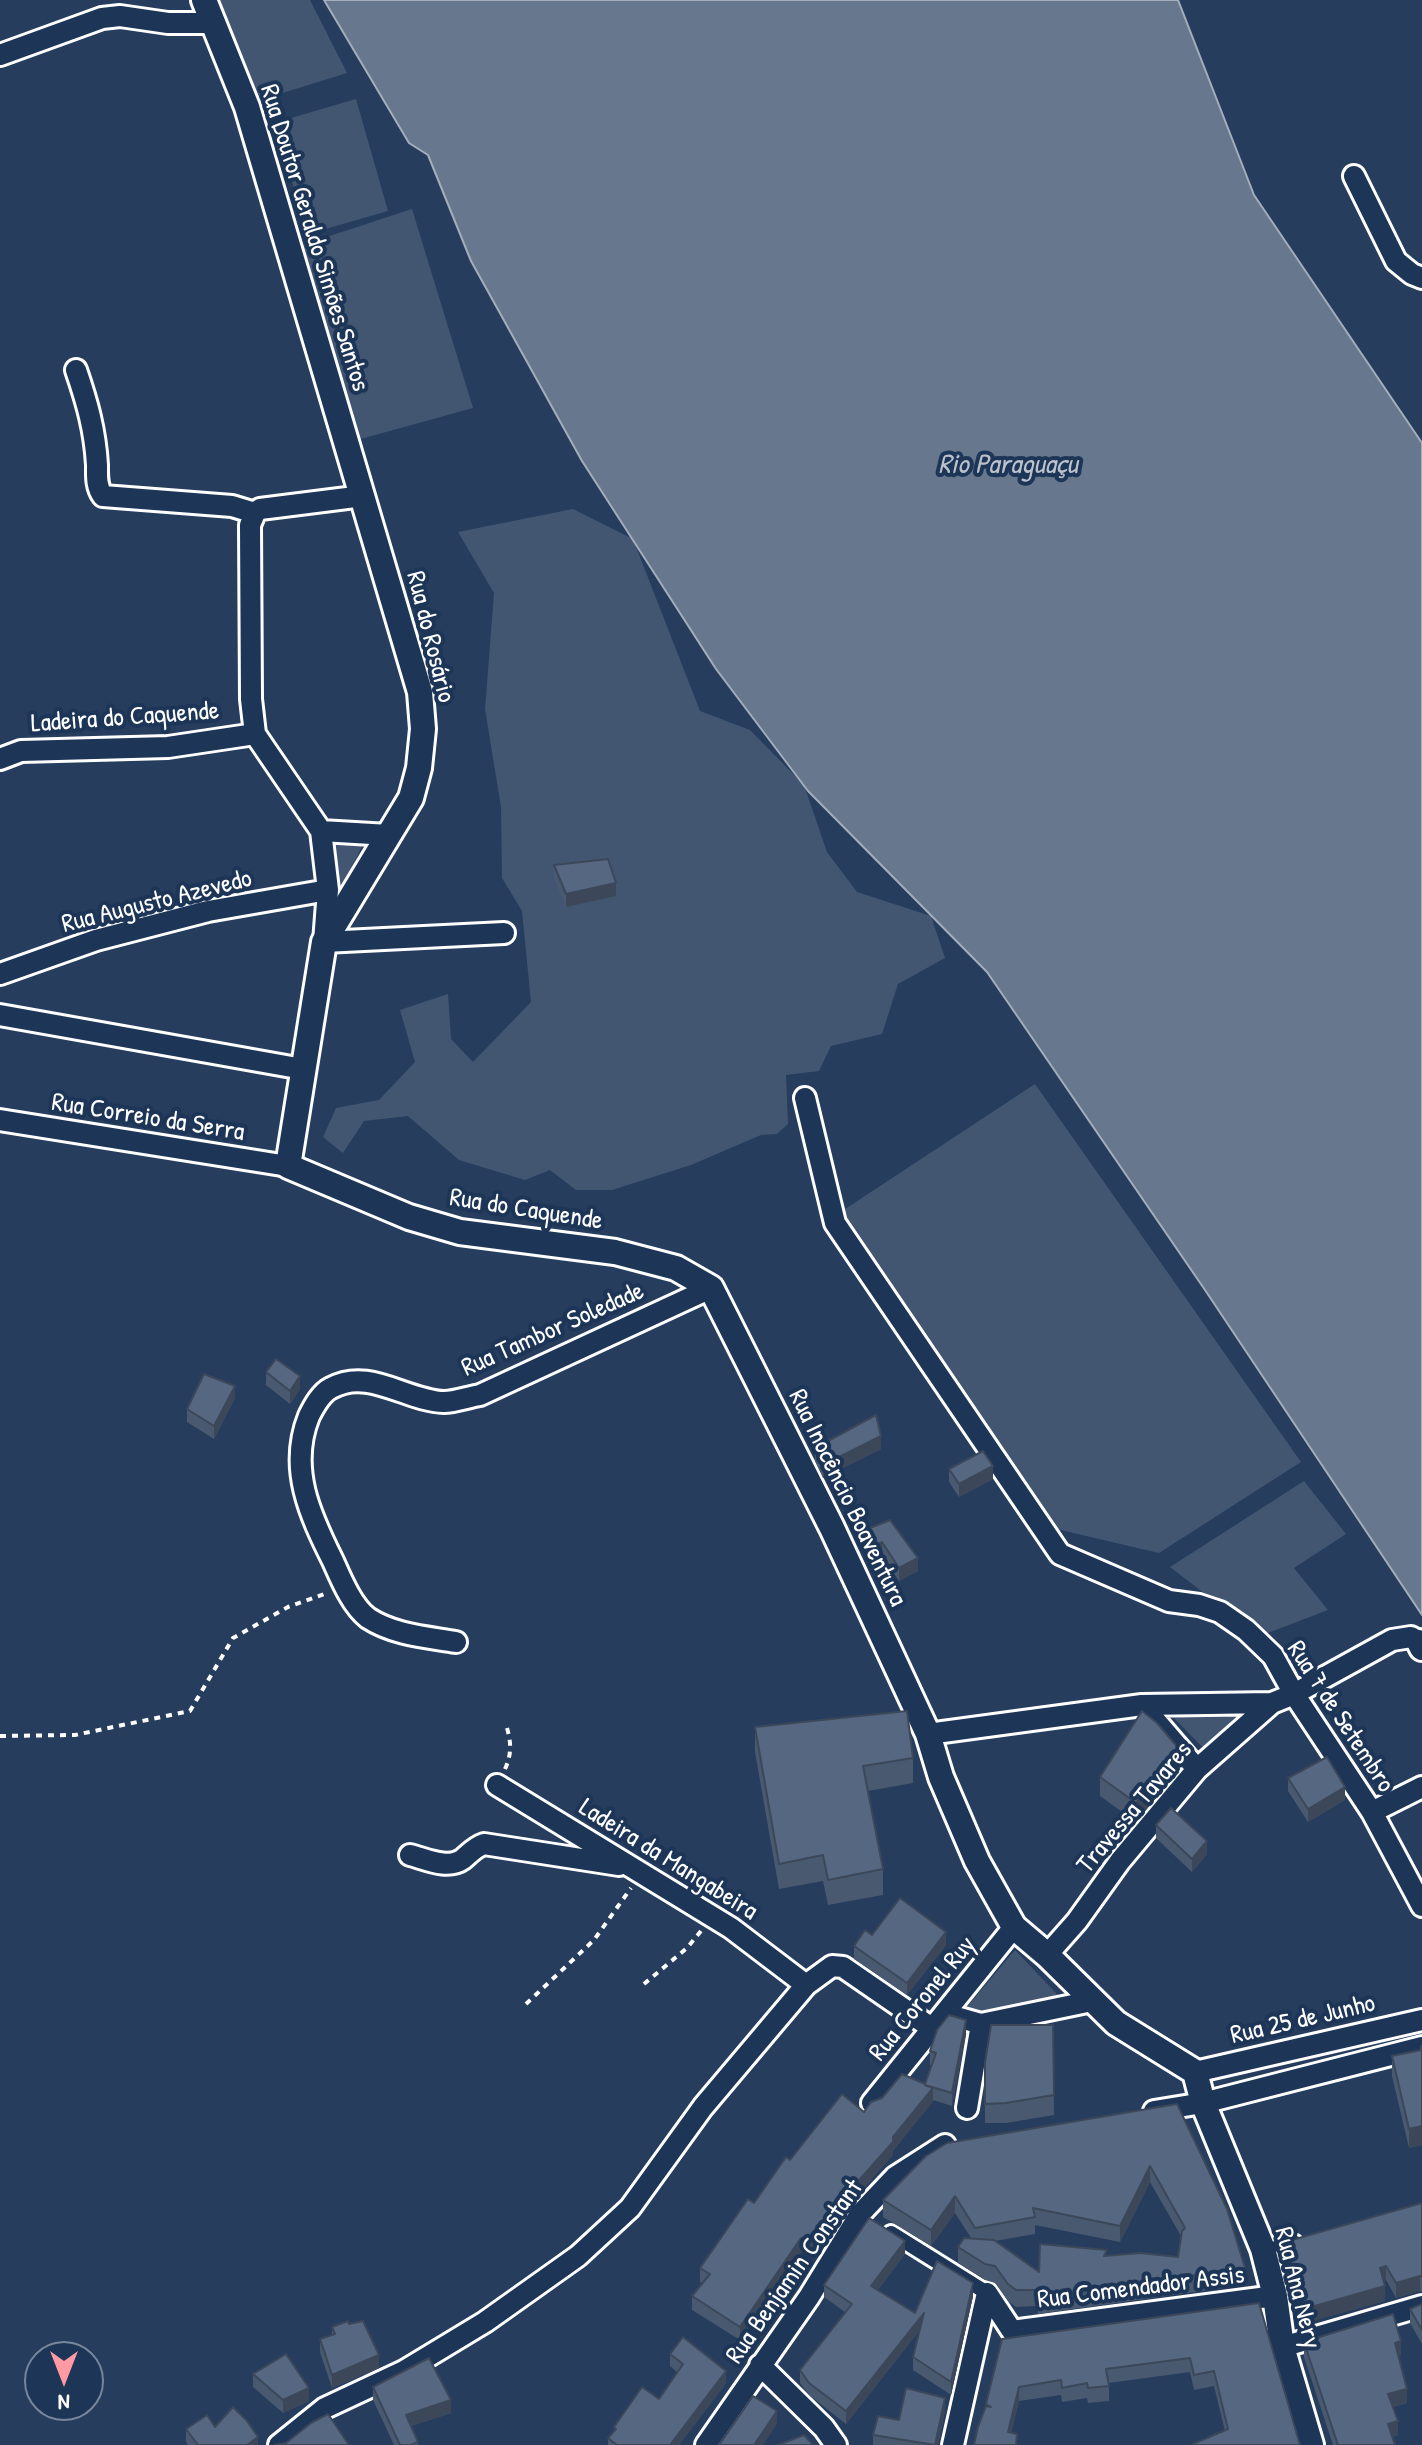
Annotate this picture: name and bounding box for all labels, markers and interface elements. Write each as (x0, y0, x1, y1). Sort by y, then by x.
street label: Rua Doutor Geraldo Simões Santos (252, 81, 376, 395)
water label: Rio Paraguaçu (938, 449, 1078, 483)
street label: Rua do Rosário (399, 568, 461, 706)
street label: Ladeira do Caquende (30, 696, 220, 740)
street label: Rua Augusto Azevedo (59, 863, 255, 941)
street label: Rua Correio da Serra (49, 1087, 247, 1149)
street label: Rua do Caquende (447, 1183, 605, 1237)
street label: Rua Tambor Soledade (457, 1276, 649, 1384)
street label: Rua Inocêncio Boaventura (781, 1385, 913, 1611)
street label: Rua 7 de Setembro (1279, 1635, 1401, 1799)
street label: Travessa Tavares (1071, 1736, 1199, 1880)
street label: Ladeira da Mangabeira (573, 1792, 763, 1928)
street label: Rua Coronel Ruy (863, 1930, 983, 2068)
street label: Rua 25 de Junho (1228, 1988, 1378, 2052)
street label: Rua Benjamin Constant (720, 2174, 870, 2370)
street label: Rua Ana Nery (1267, 2224, 1327, 2352)
street label: Rua Comendador Assis (1036, 2260, 1246, 2316)
north arrow (24, 2341, 104, 2421)
text: N (58, 2388, 70, 2418)

